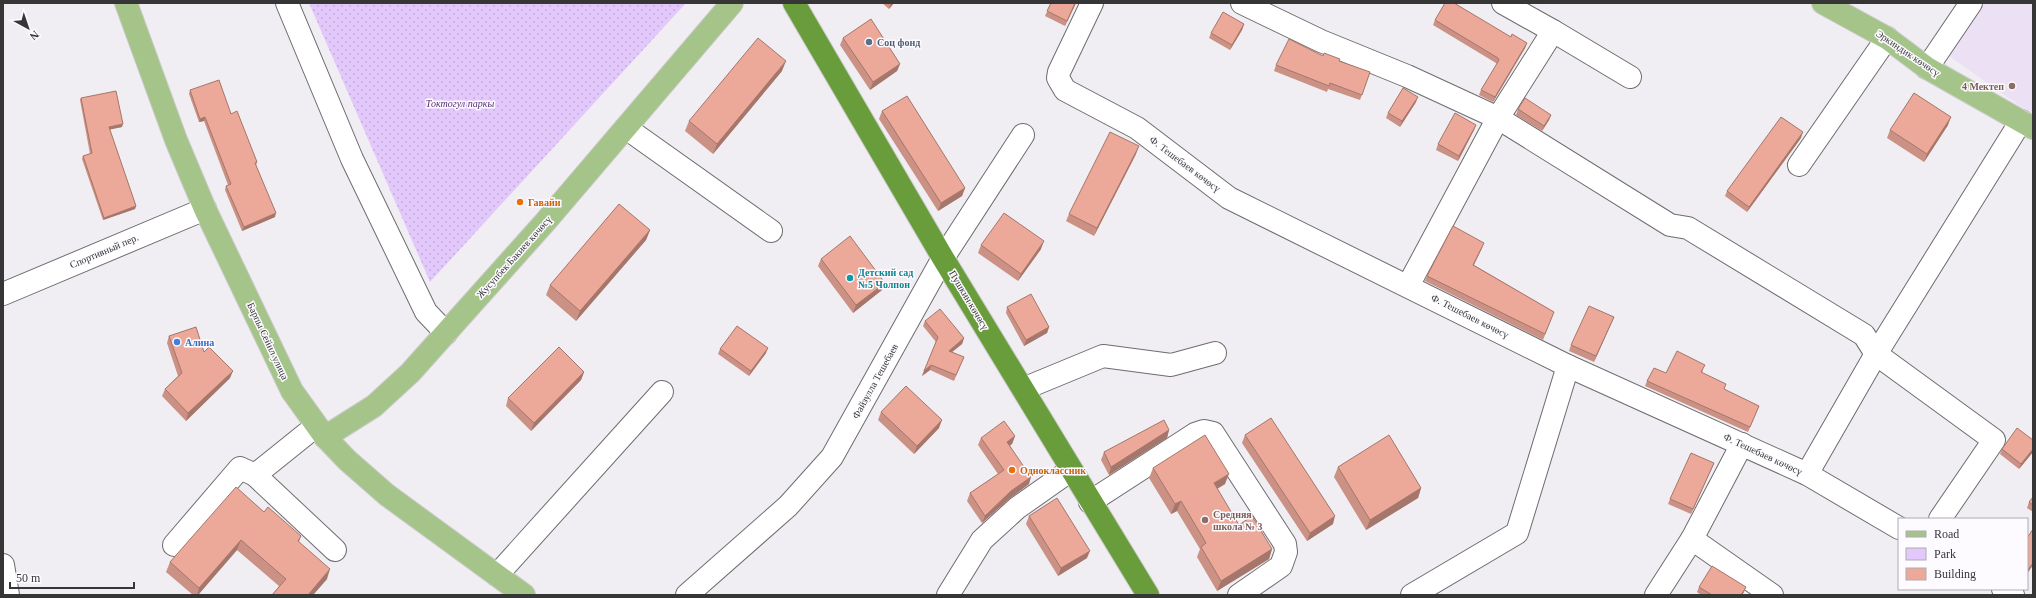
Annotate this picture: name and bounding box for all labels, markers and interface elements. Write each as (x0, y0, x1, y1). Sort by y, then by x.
north arrow (8, 8, 48, 48)
street label: Эркиндик көчөсү (1874, 28, 1942, 78)
text: N (27, 29, 41, 43)
marker: Соц фонд (864, 37, 874, 47)
place label: Соц фонд (877, 37, 920, 48)
place label: 4 Мектеп (1962, 81, 2004, 92)
marker: 4 Мектеп (2007, 81, 2017, 91)
park label: Токтогул паркы (426, 98, 494, 109)
street label: Ф. Тешебаев көчөсү (1147, 134, 1223, 194)
marker: Гавайи (515, 197, 525, 207)
place label: Гавайи (528, 197, 561, 208)
street label: Жусупбек Бакиев көчөсү (474, 214, 554, 300)
street label: Спортивный пер. (68, 232, 140, 270)
place label: Детский сад №5 Чолпон (858, 267, 913, 290)
street label: Пушкин көчөсү (947, 268, 991, 332)
marker: Детский сад №5 Чолпон (845, 273, 855, 283)
street label: Ф. Тешебаев көчөсү (1429, 292, 1511, 340)
street label: Барпы Сейил улица (245, 301, 291, 382)
marker: Алина (172, 337, 182, 347)
place label: Алина (185, 337, 214, 348)
street label: Файзулла Тешебаев (850, 341, 900, 420)
street label: Ф. Тешебаев көчөсү (1722, 431, 1804, 477)
marker: Одноклассник (1007, 465, 1017, 475)
place label: Одноклассник (1020, 465, 1086, 476)
place label: Средняя школа № 3 (1213, 509, 1263, 532)
marker: Средняя школа № 3 (1200, 515, 1210, 525)
legend (1898, 518, 2028, 590)
text: Road (1934, 527, 1959, 541)
text: Park (1934, 547, 1956, 561)
scale bar (10, 564, 134, 590)
text: Building (1934, 567, 1976, 581)
text: 50 m (16, 571, 41, 585)

